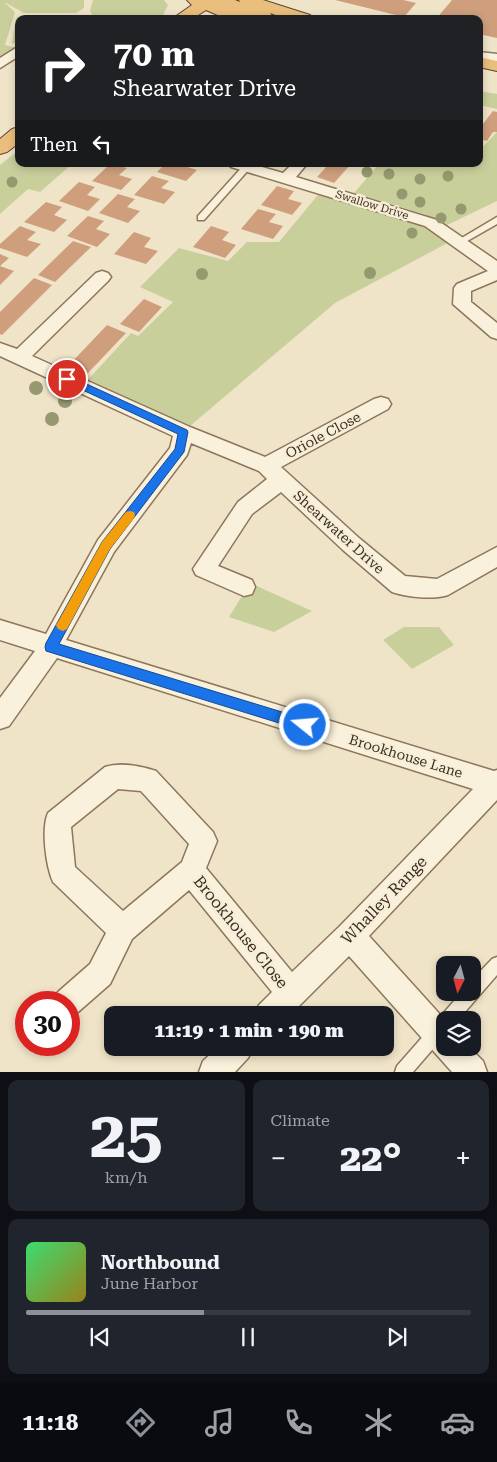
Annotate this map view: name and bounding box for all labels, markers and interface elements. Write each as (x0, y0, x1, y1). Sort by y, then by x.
text: 70 m (113, 34, 195, 75)
icon: right (30, 35, 95, 100)
text: Shearwater Drive (113, 76, 296, 101)
icon: left (88, 130, 116, 158)
text: Then (30, 133, 78, 156)
street label: Swallow Drive (334, 188, 410, 222)
pin (46, 358, 88, 400)
icon: arrive (53, 365, 81, 393)
street label: Oriole Close (283, 408, 364, 461)
street label: Shearwater Drive (290, 487, 388, 577)
position arrow (278, 698, 330, 750)
street label: Brookhouse Lane (347, 731, 465, 781)
street label: Whalley Range (337, 852, 431, 948)
street label: Brookhouse Close (190, 872, 292, 992)
north arrow (436, 956, 481, 1001)
map controls (436, 956, 481, 1056)
speed limit sign: 30 (15, 991, 80, 1056)
button: layers (436, 1011, 481, 1056)
text: 11:19 · 1 min · 190 m (154, 1019, 344, 1042)
text: 25 (90, 1097, 163, 1173)
text: Climate (271, 1111, 330, 1130)
text: 22° (340, 1136, 402, 1180)
text: − (271, 1142, 286, 1175)
text: + (455, 1142, 471, 1175)
text: km/h (105, 1168, 148, 1187)
text: Northbound (101, 1251, 220, 1274)
text: June Harbor (101, 1274, 198, 1293)
icon: previous (86, 1323, 114, 1351)
icon: pause (234, 1323, 262, 1351)
icon: next (383, 1323, 411, 1351)
icon: directions (123, 1405, 158, 1440)
icon: music (202, 1405, 237, 1440)
icon: phone (281, 1405, 316, 1440)
icon: climate (361, 1405, 396, 1440)
icon: car (440, 1405, 475, 1440)
text: 11:18 (22, 1410, 78, 1435)

